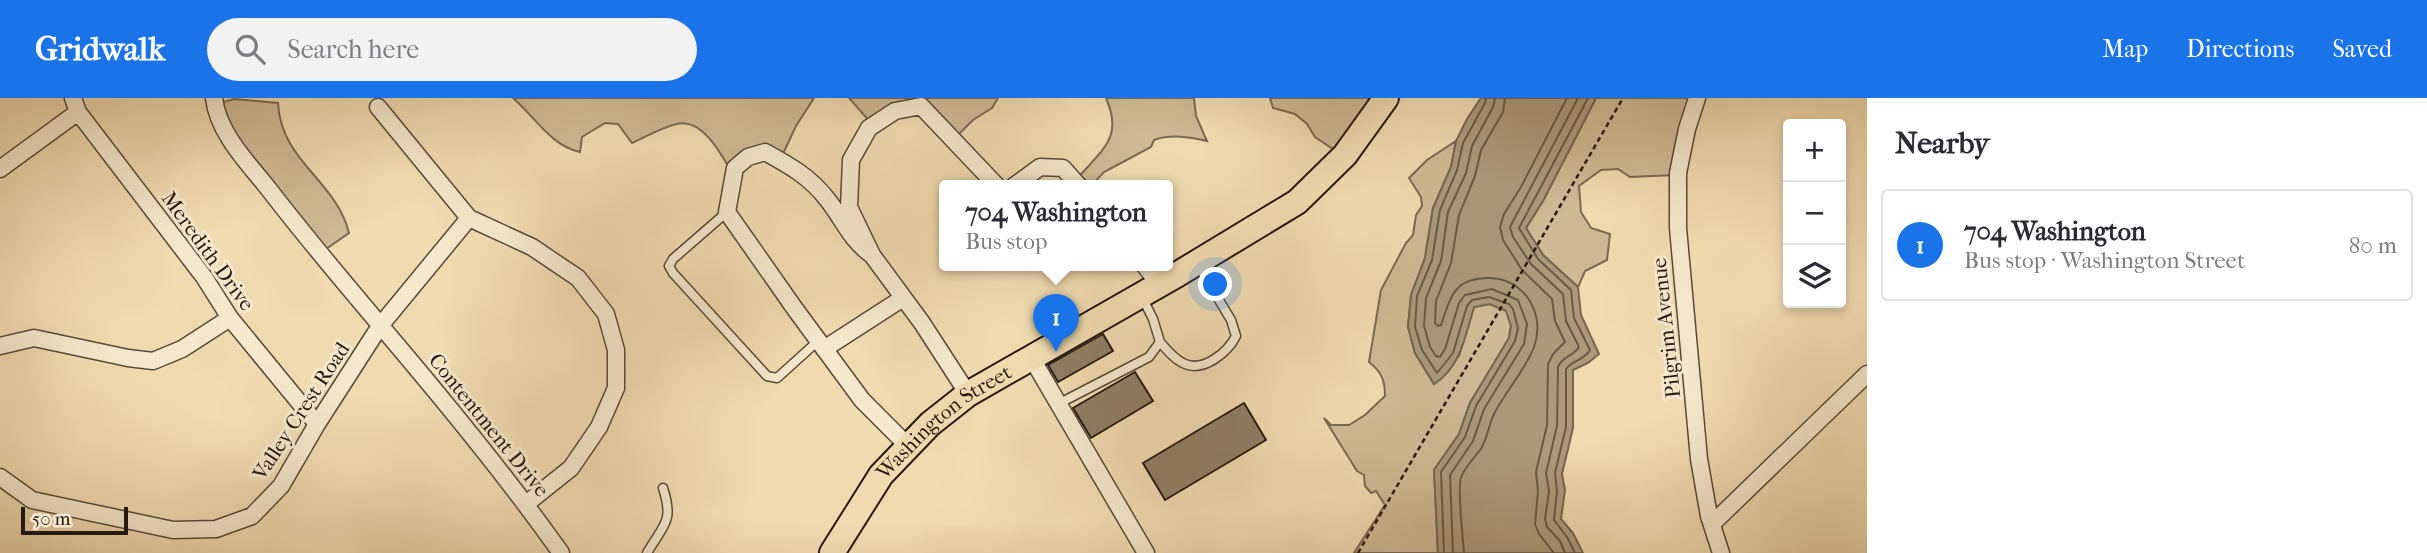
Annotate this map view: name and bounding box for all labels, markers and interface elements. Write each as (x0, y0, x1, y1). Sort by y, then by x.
search box (207, 18, 697, 81)
text: Gridwalk (35, 30, 165, 69)
icon: search (231, 30, 269, 68)
text: Search here (287, 34, 419, 65)
text: Map (2102, 35, 2148, 63)
text: Directions (2186, 35, 2294, 63)
text: Saved (2332, 35, 2392, 63)
map controls (1783, 119, 1846, 308)
button: + (1783, 119, 1846, 182)
text: Nearby (1895, 126, 1990, 161)
popup (939, 180, 1173, 271)
button: − (1783, 182, 1846, 245)
street label: Meredith Drive (157, 187, 259, 315)
text: 704 Washington (965, 197, 1147, 228)
text: 704 Washington (1964, 216, 2146, 247)
text: Bus stop (965, 228, 1047, 255)
text: 1 (1916, 232, 1924, 259)
text: 80 m (2349, 232, 2397, 259)
button: layers (1783, 245, 1846, 308)
text: Bus stop · Washington Street (1964, 247, 2245, 274)
street label: Pilgrim Avenue (1647, 257, 1685, 399)
your location (1198, 267, 1232, 301)
pin: 1 (1033, 294, 1079, 352)
street label: Valley Crest Road (247, 337, 355, 485)
street label: Contentment Drive (424, 349, 554, 501)
street label: Washington Street (871, 360, 1016, 485)
scale bar (21, 504, 128, 536)
text: 50 m (32, 508, 71, 530)

